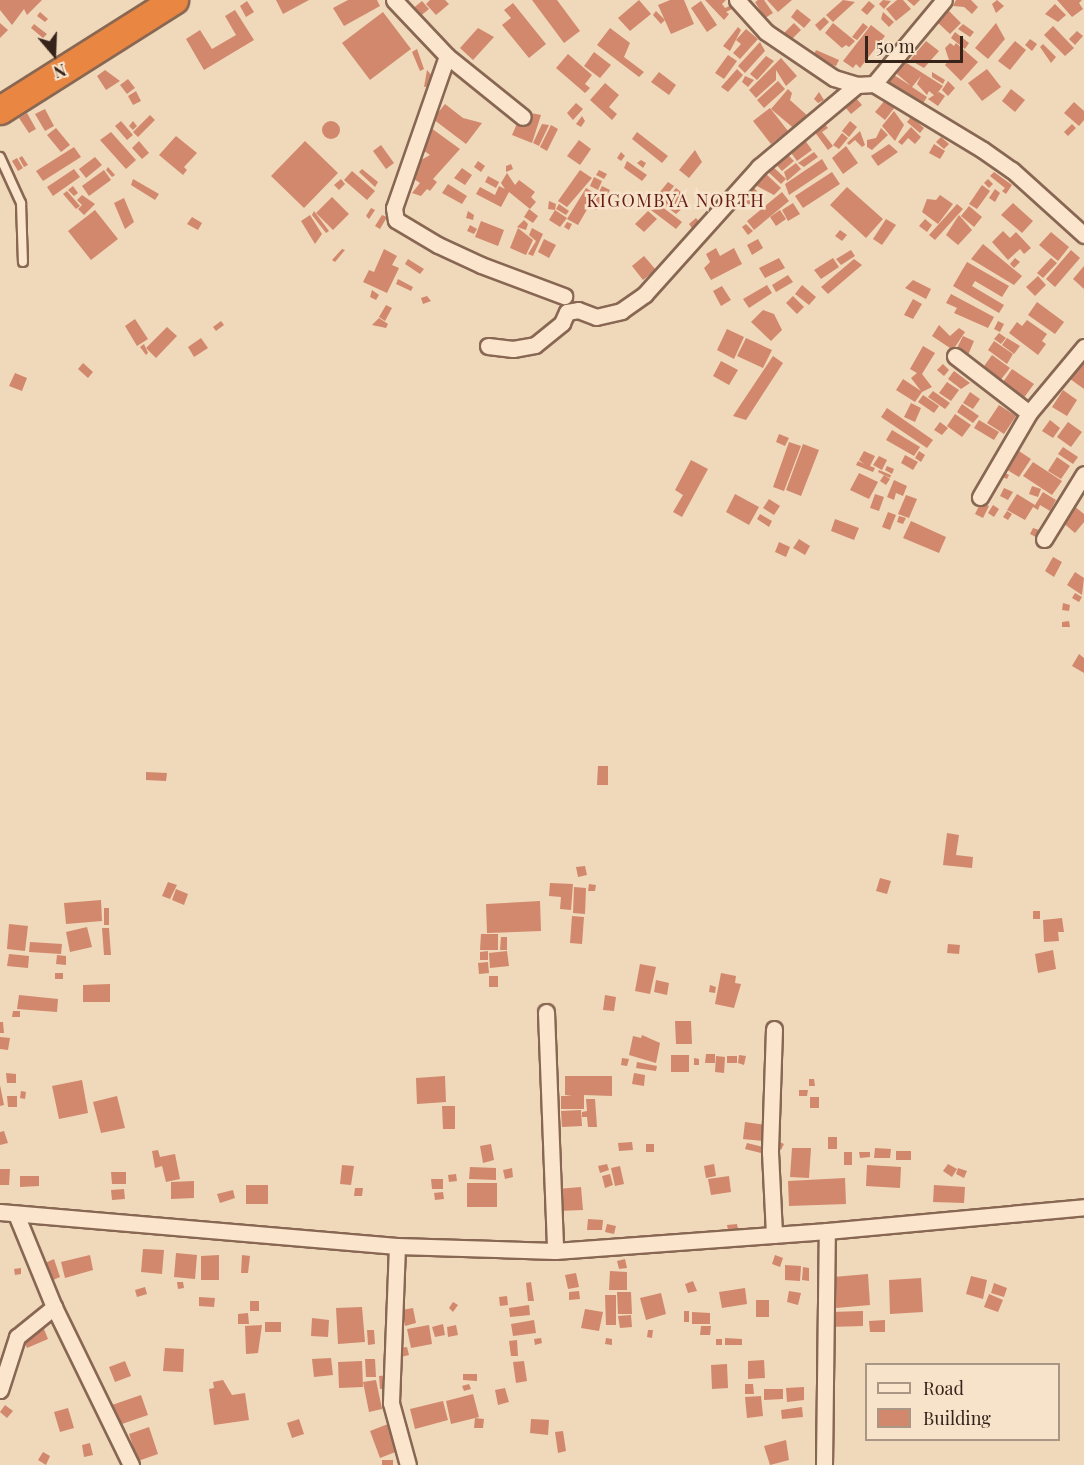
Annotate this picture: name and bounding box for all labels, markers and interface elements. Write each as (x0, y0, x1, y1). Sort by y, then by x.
north arrow (24, 24, 84, 84)
scale bar (868, 24, 966, 62)
text: 50 m (876, 34, 915, 58)
text: N (51, 60, 69, 83)
district label: KIGOMBYA NORTH (587, 189, 765, 211)
legend (865, 1363, 1060, 1441)
text: Road (923, 1376, 964, 1400)
text: Building (923, 1406, 991, 1430)

